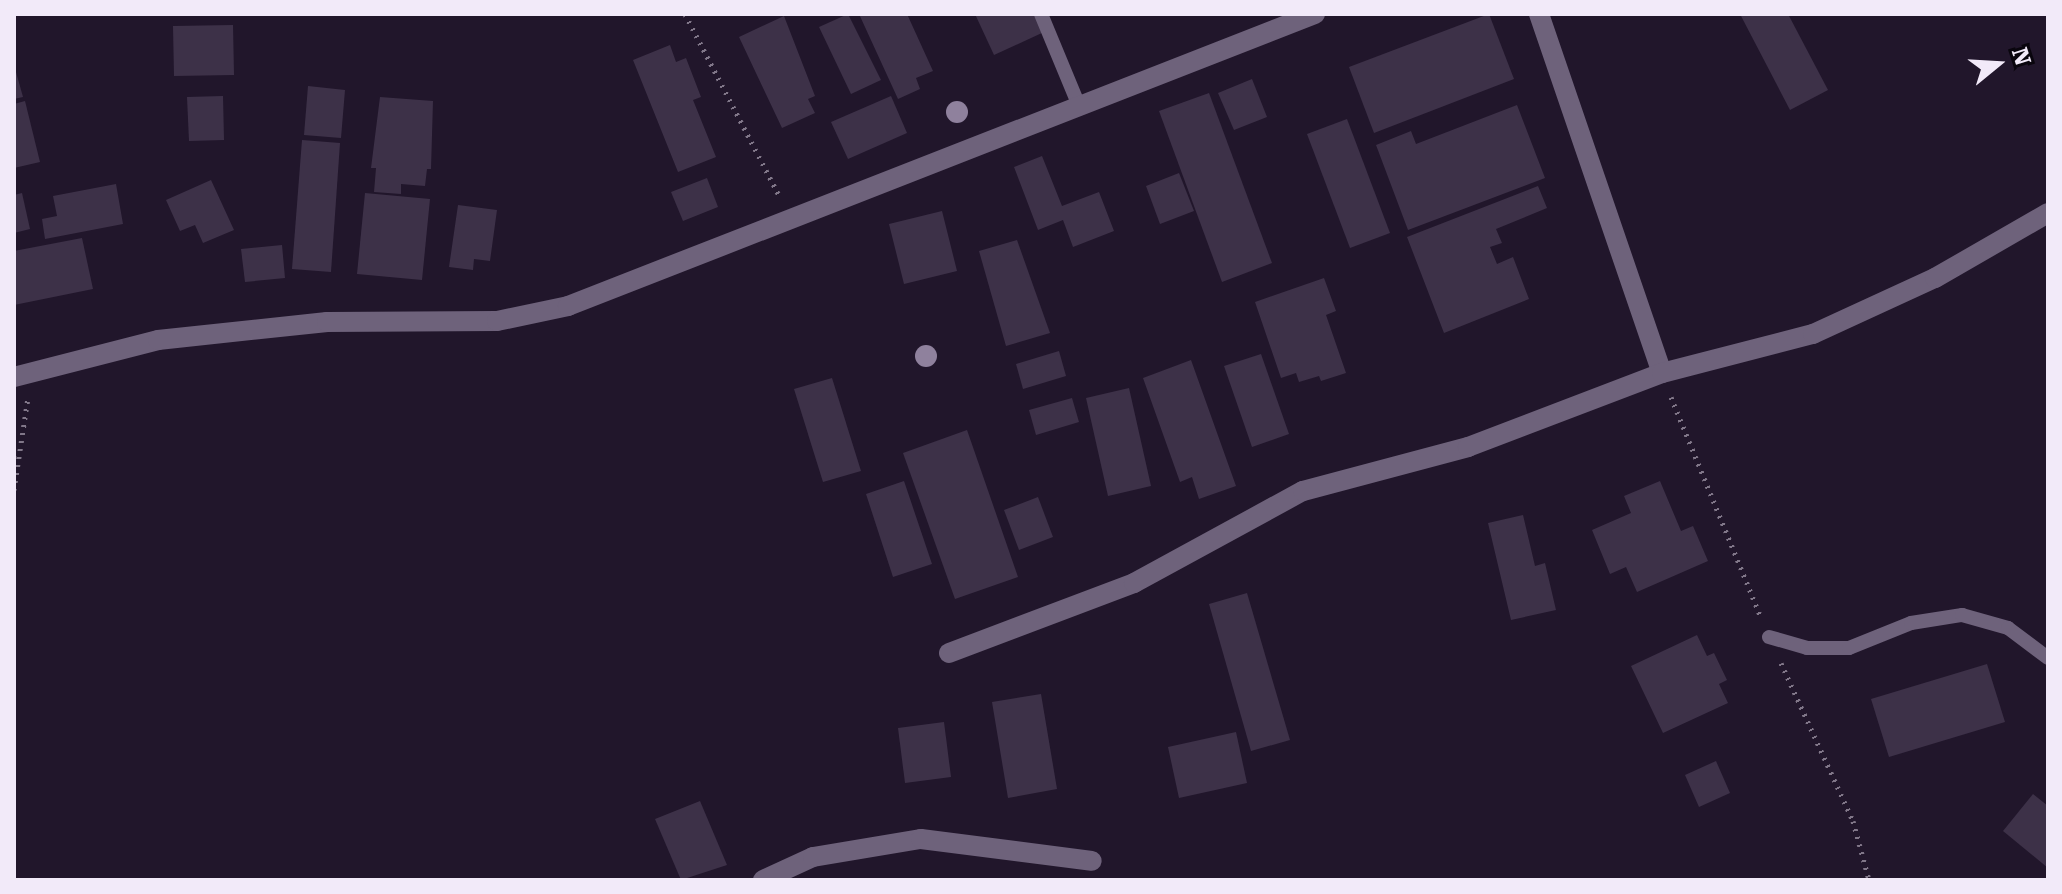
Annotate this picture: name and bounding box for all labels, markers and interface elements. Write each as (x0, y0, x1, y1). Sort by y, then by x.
north arrow (1958, 24, 2038, 104)
text: N (2007, 44, 2036, 68)

